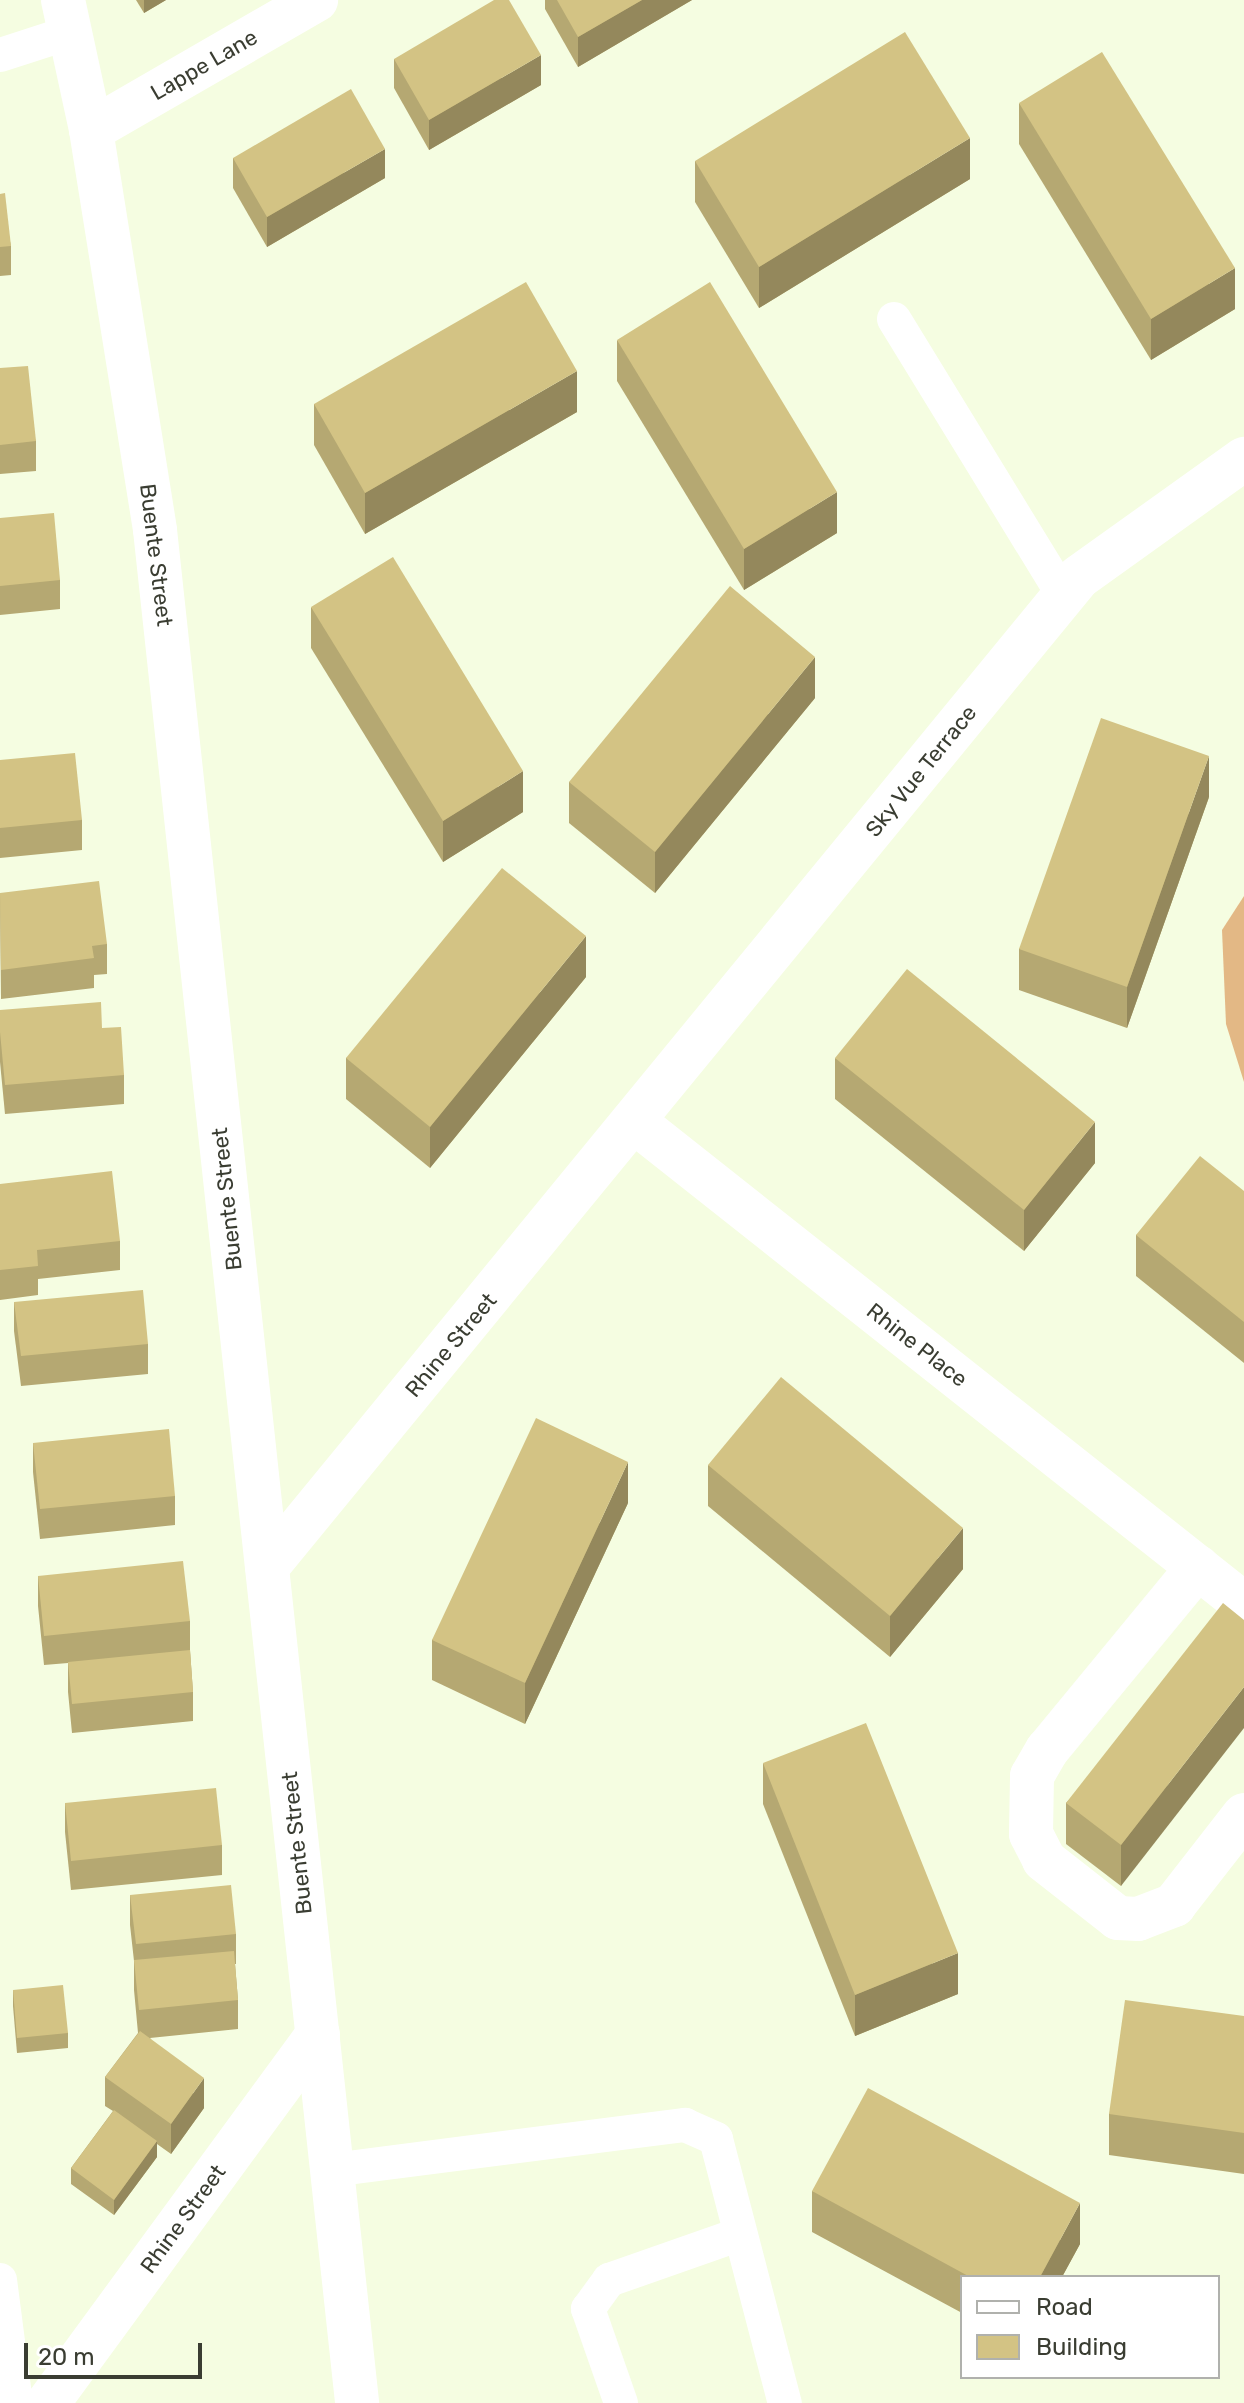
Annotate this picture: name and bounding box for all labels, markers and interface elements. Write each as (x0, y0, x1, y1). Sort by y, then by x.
street label: Lappe Lane (146, 24, 262, 106)
street label: Buente Street (134, 482, 178, 628)
street label: Sky Vue Terrace (859, 699, 983, 843)
street label: Buente Street (206, 1126, 248, 1272)
street label: Rhine Street (400, 1288, 502, 1402)
street label: Rhine Place (861, 1298, 973, 1392)
street label: Buente Street (276, 1770, 318, 1916)
street label: Rhine Street (135, 2160, 231, 2278)
legend (960, 2275, 1220, 2379)
text: Road (1036, 2293, 1093, 2321)
scale bar (28, 2327, 206, 2377)
text: Building (1036, 2333, 1127, 2361)
text: 20 m (38, 2343, 95, 2371)

